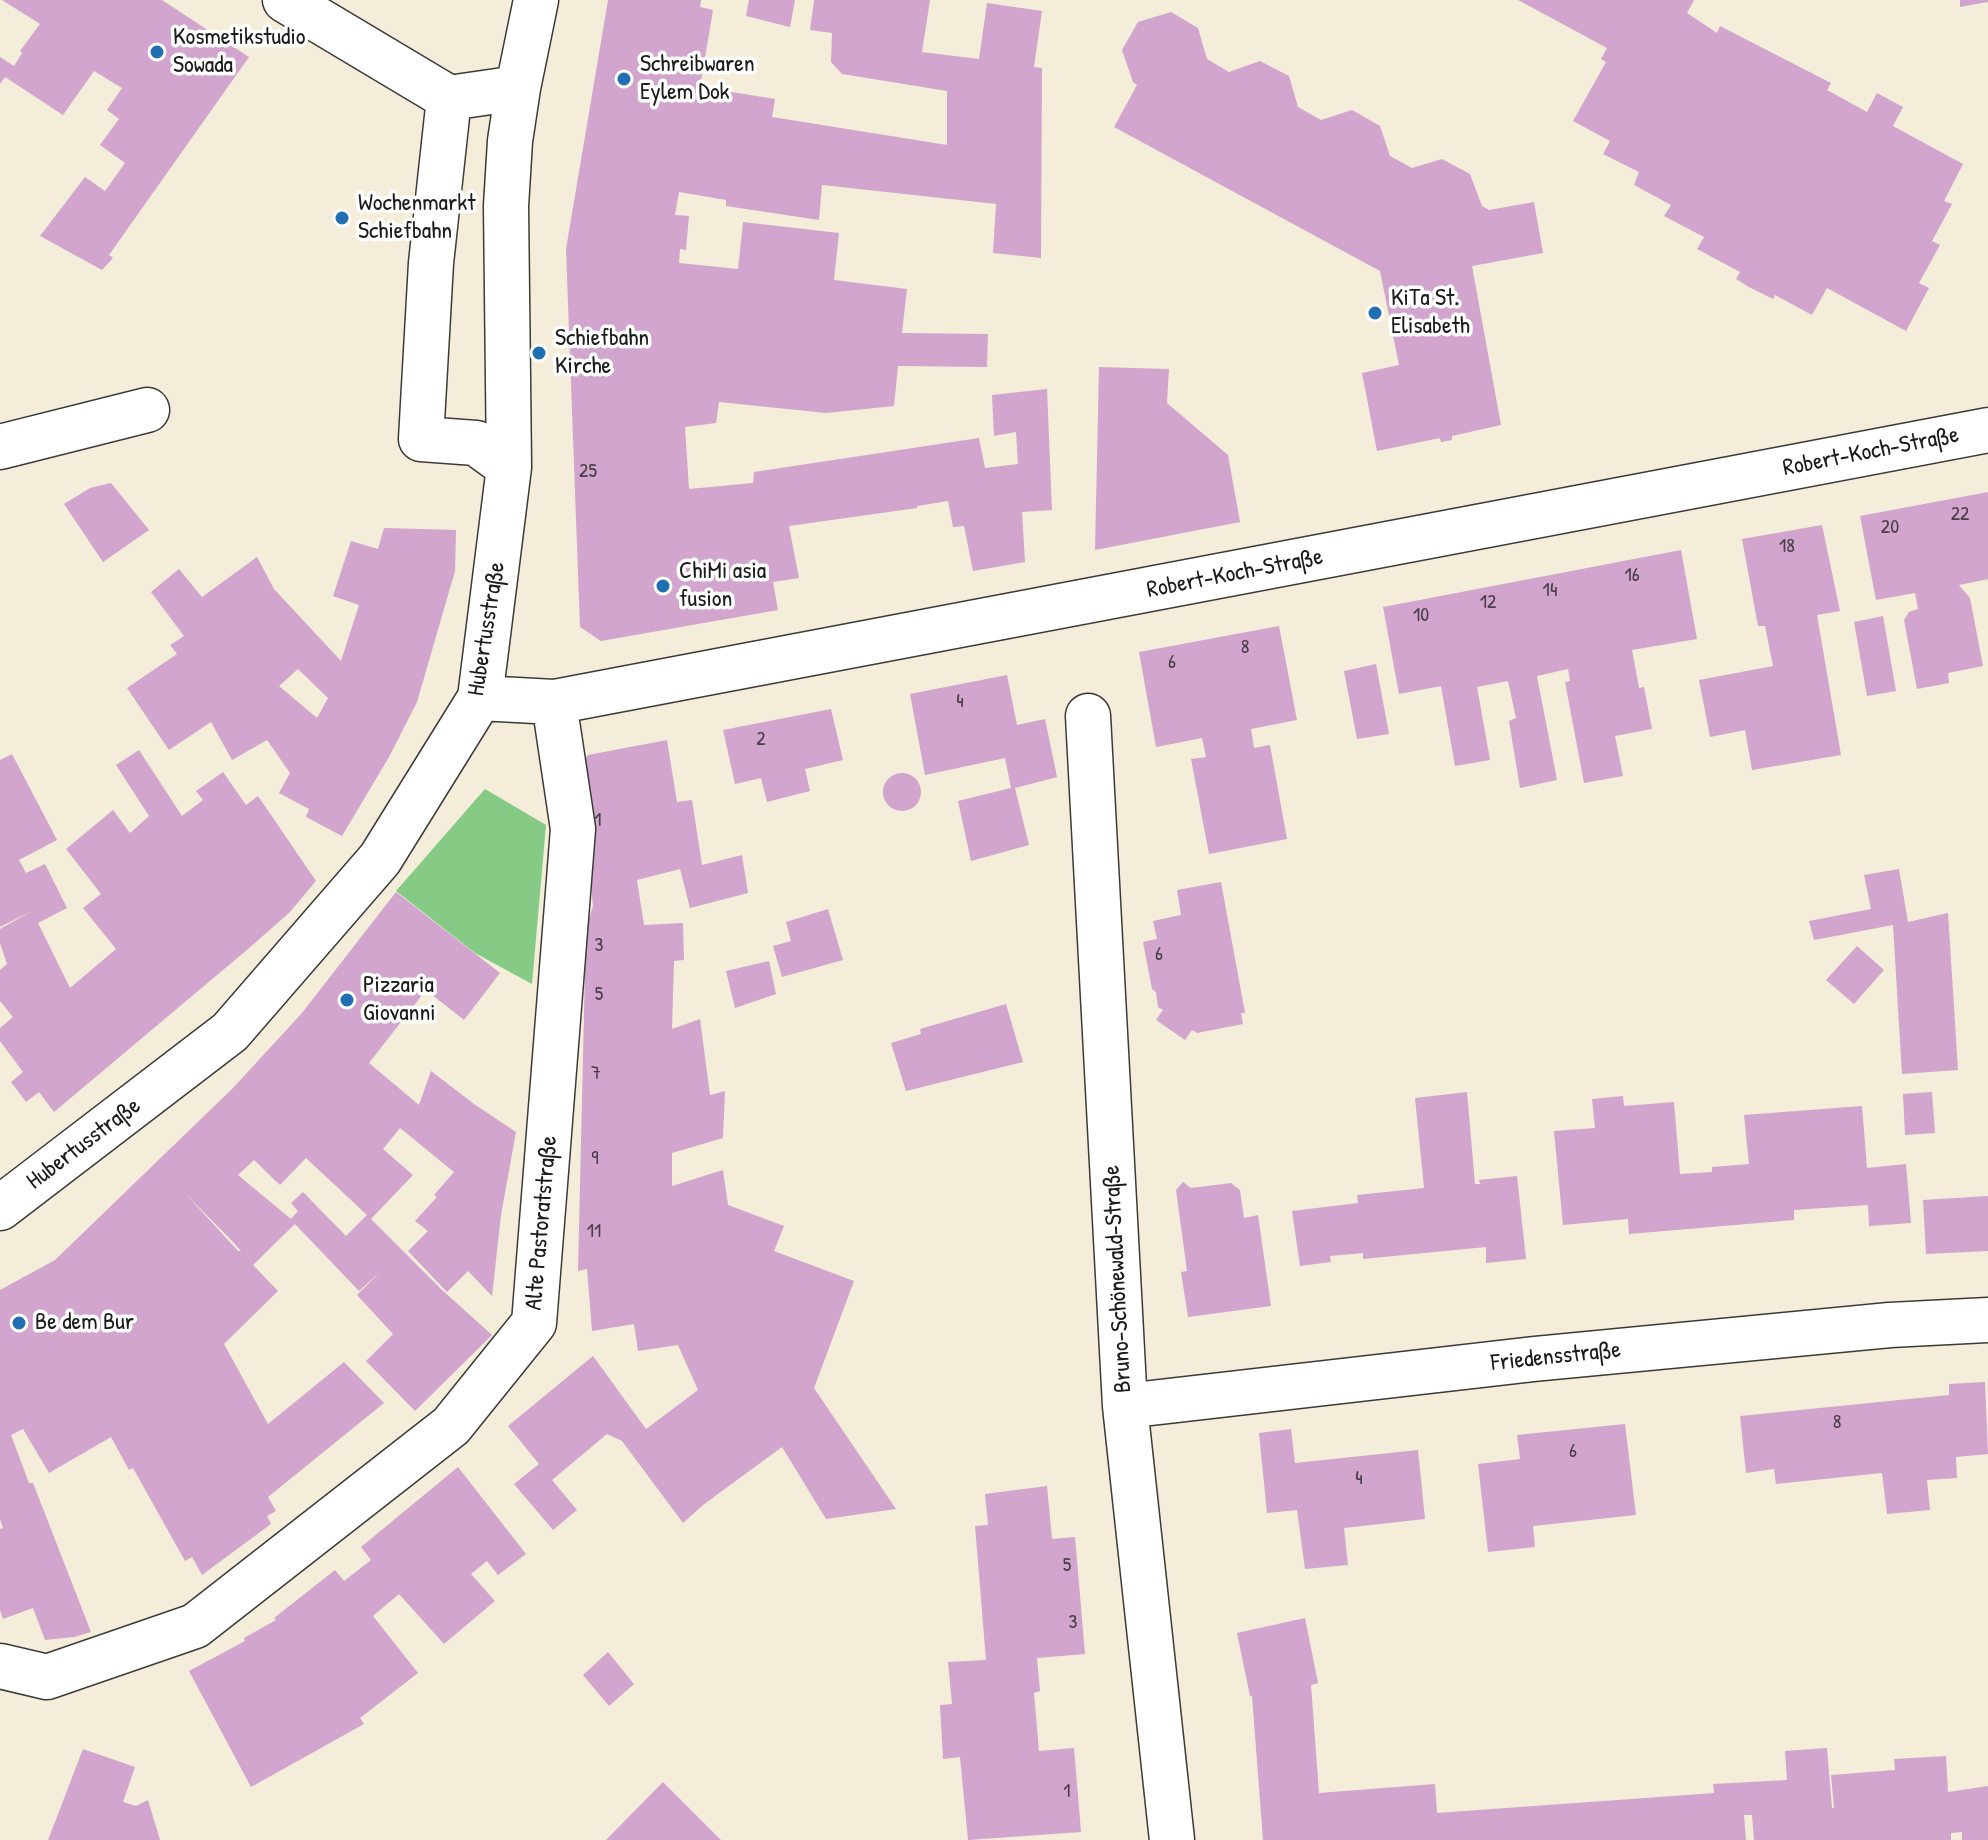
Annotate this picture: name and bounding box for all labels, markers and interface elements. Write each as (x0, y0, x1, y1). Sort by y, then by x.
place label: Kosmetikstudio Sowada (173, 24, 305, 80)
marker: Kosmetikstudio Sowada (148, 43, 166, 61)
place label: Schreibwaren Eylem Dok (640, 51, 755, 107)
marker: Schreibwaren Eylem Dok (615, 70, 633, 88)
place label: Wochenmarkt Schiefbahn (358, 190, 475, 246)
marker: Wochenmarkt Schiefbahn (333, 209, 351, 227)
place label: KiTa St. Elisabeth (1391, 285, 1470, 341)
marker: KiTa St. Elisabeth (1366, 304, 1384, 322)
place label: Schiefbahn Kirche (555, 325, 649, 381)
marker: Schiefbahn Kirche (530, 344, 548, 362)
street label: Robert-Koch-Straße (1781, 421, 1961, 483)
house number: 25 (579, 460, 597, 484)
house number: 22 (1951, 503, 1969, 527)
house number: 20 (1881, 516, 1899, 540)
house number: 18 (1779, 535, 1795, 559)
street label: Robert-Koch-Straße (1145, 543, 1325, 605)
place label: ChiMi asia fusion (679, 558, 766, 614)
street label: Hubertusstraße (462, 560, 512, 698)
house number: 16 (1624, 564, 1640, 588)
marker: ChiMi asia fusion (654, 577, 672, 595)
house number: 14 (1543, 579, 1557, 603)
house number: 12 (1480, 591, 1496, 615)
house number: 10 (1413, 604, 1429, 628)
house number: 8 (1241, 636, 1249, 660)
house number: 6 (1168, 651, 1176, 675)
house number: 4 (956, 690, 964, 714)
house number: 2 (756, 728, 766, 752)
house number: 1 (594, 809, 602, 833)
house number: 3 (595, 934, 603, 958)
house number: 6 (1155, 943, 1163, 967)
place label: Pizzaria Giovanni (363, 972, 436, 1028)
house number: 5 (595, 983, 603, 1007)
marker: Pizzaria Giovanni (338, 991, 356, 1009)
house number: 7 (591, 1062, 601, 1086)
street label: Hubertusstraße (21, 1092, 147, 1196)
street label: Alte Pastoratstraße (520, 1135, 564, 1311)
house number: 9 (591, 1147, 599, 1171)
street label: Bruno-Schönewald-Straße (1098, 1164, 1138, 1394)
house number: 11 (587, 1220, 601, 1244)
place label: Be dem Bur (35, 1309, 134, 1337)
marker: Be dem Bur (10, 1314, 28, 1332)
street label: Friedensstraße (1490, 1336, 1622, 1378)
house number: 8 (1833, 1411, 1841, 1435)
house number: 6 (1569, 1440, 1577, 1464)
house number: 4 (1355, 1467, 1363, 1491)
house number: 5 (1063, 1554, 1071, 1578)
house number: 3 (1069, 1611, 1077, 1635)
house number: 1 (1063, 1780, 1071, 1804)

